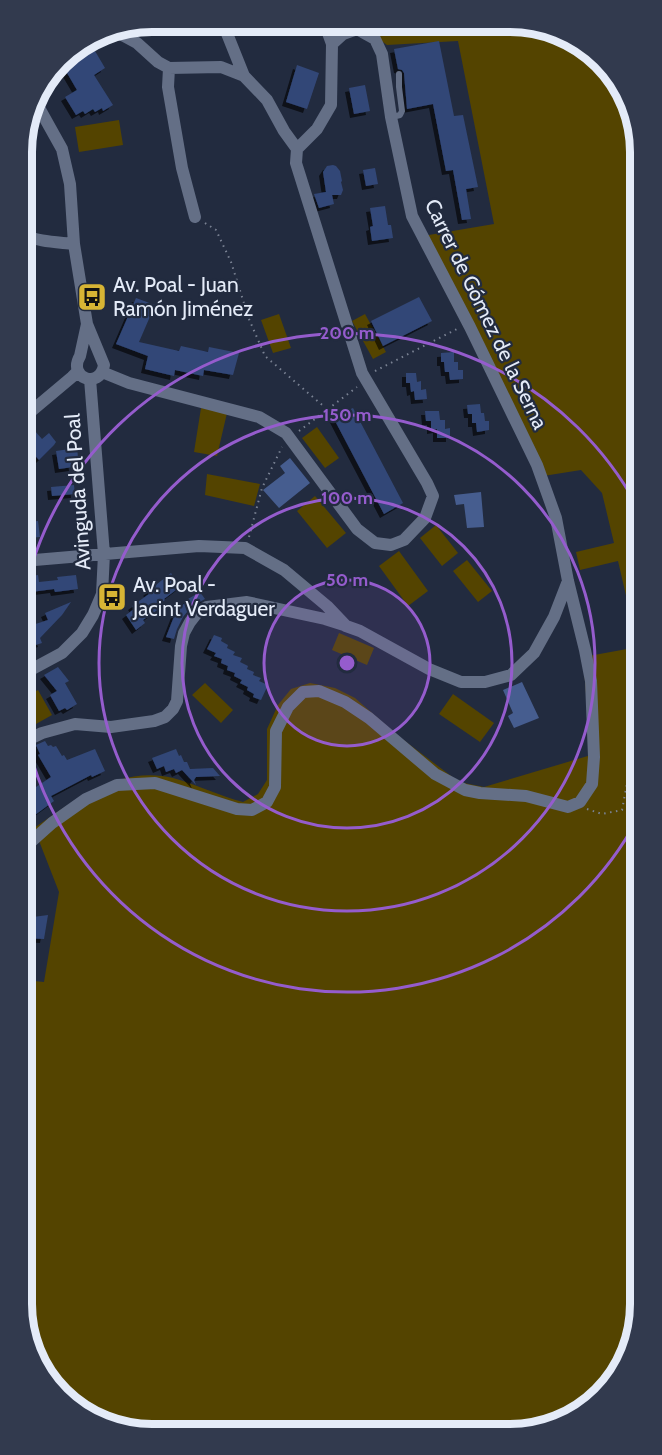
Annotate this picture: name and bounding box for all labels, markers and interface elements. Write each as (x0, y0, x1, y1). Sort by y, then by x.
street label: Carrer de Gómez de la Serna (420, 195, 553, 433)
place label: Av. Poal - Juan Ramón Jiménez (113, 272, 253, 321)
bus stop icon: Av. Poal - Juan Ramón Jiménez (76, 281, 108, 313)
text: 200 m (320, 322, 374, 344)
text: 150 m (323, 404, 371, 426)
street label: Avinguda del Poal (60, 413, 95, 571)
text: 100 m (321, 487, 373, 509)
text: 50 m (326, 569, 368, 591)
place label: Av. Poal - Jacint Verdaguer (132, 572, 275, 621)
bus stop icon: Av. Poal - Jacint Verdaguer (96, 581, 128, 613)
centre of rings (337, 653, 357, 673)

